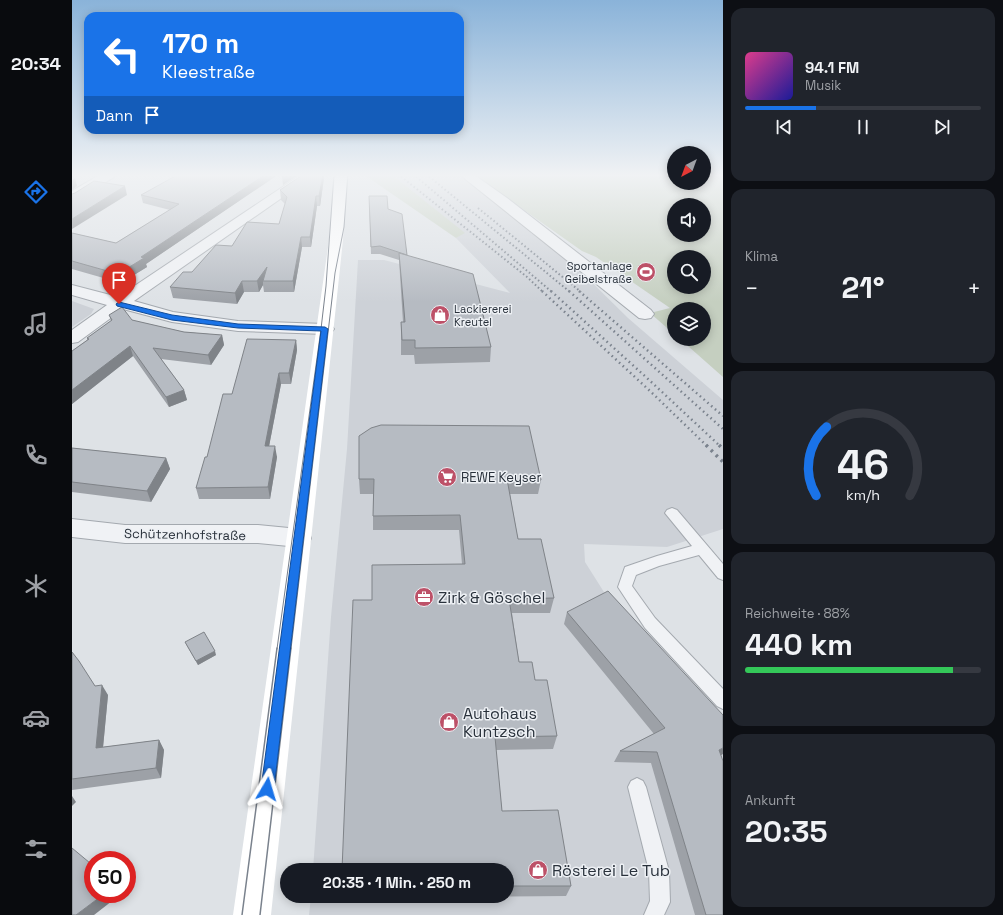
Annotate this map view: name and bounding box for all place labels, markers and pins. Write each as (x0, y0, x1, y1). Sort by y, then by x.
place label: Sportanlage Geibelstraße (565, 259, 632, 286)
sports icon: Sportanlage Geibelstraße (635, 261, 657, 283)
pin (102, 263, 136, 304)
place label: Lackiererei Kreutel (454, 302, 512, 329)
shop icon: Lackiererei Kreutel (429, 304, 451, 326)
supermarket icon: REWE Keyser (436, 466, 458, 488)
place label: REWE Keyser (461, 469, 541, 486)
office icon: Zirk & Göschel (413, 586, 435, 608)
place label: Zirk & Göschel (438, 587, 545, 608)
place label: Autohaus Kuntzsch (463, 703, 537, 742)
shop icon: Autohaus Kuntzsch (438, 711, 460, 733)
shop icon: Rösterei Le Tub (527, 859, 549, 881)
place label: Rösterei Le Tub (552, 860, 670, 881)

